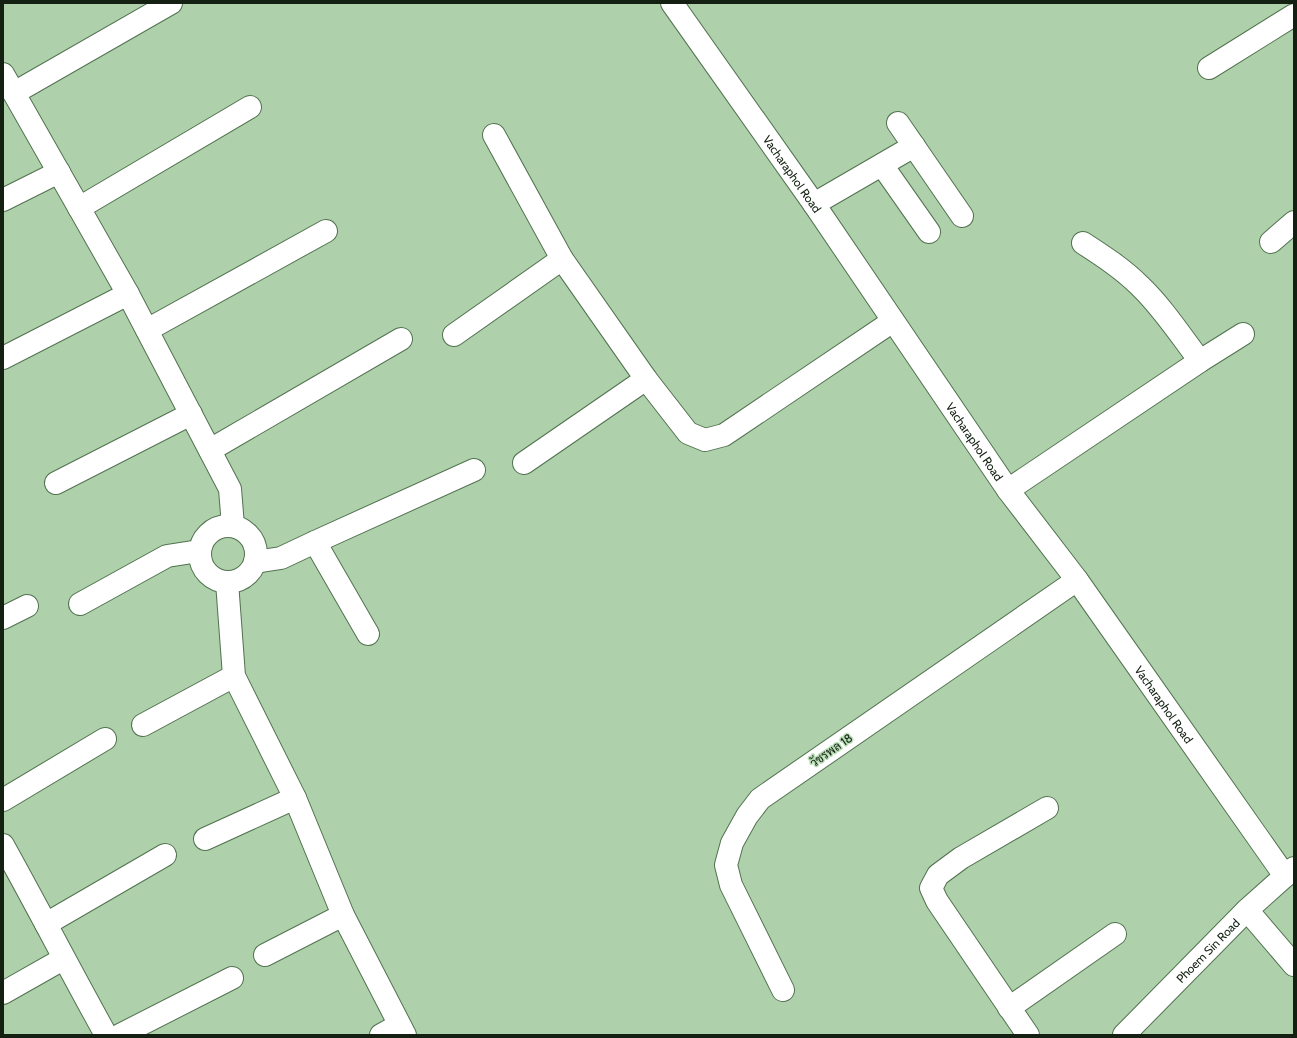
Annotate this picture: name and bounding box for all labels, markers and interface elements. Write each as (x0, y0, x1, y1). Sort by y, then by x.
street label: Vacharaphol Road (760, 132, 825, 215)
street label: Vacharaphol Road (943, 399, 1007, 483)
street label: Vacharaphol Road (1132, 663, 1197, 746)
street label: วัชรพล 18 (807, 730, 855, 770)
street label: Phoem Sin Road (1173, 915, 1242, 985)

